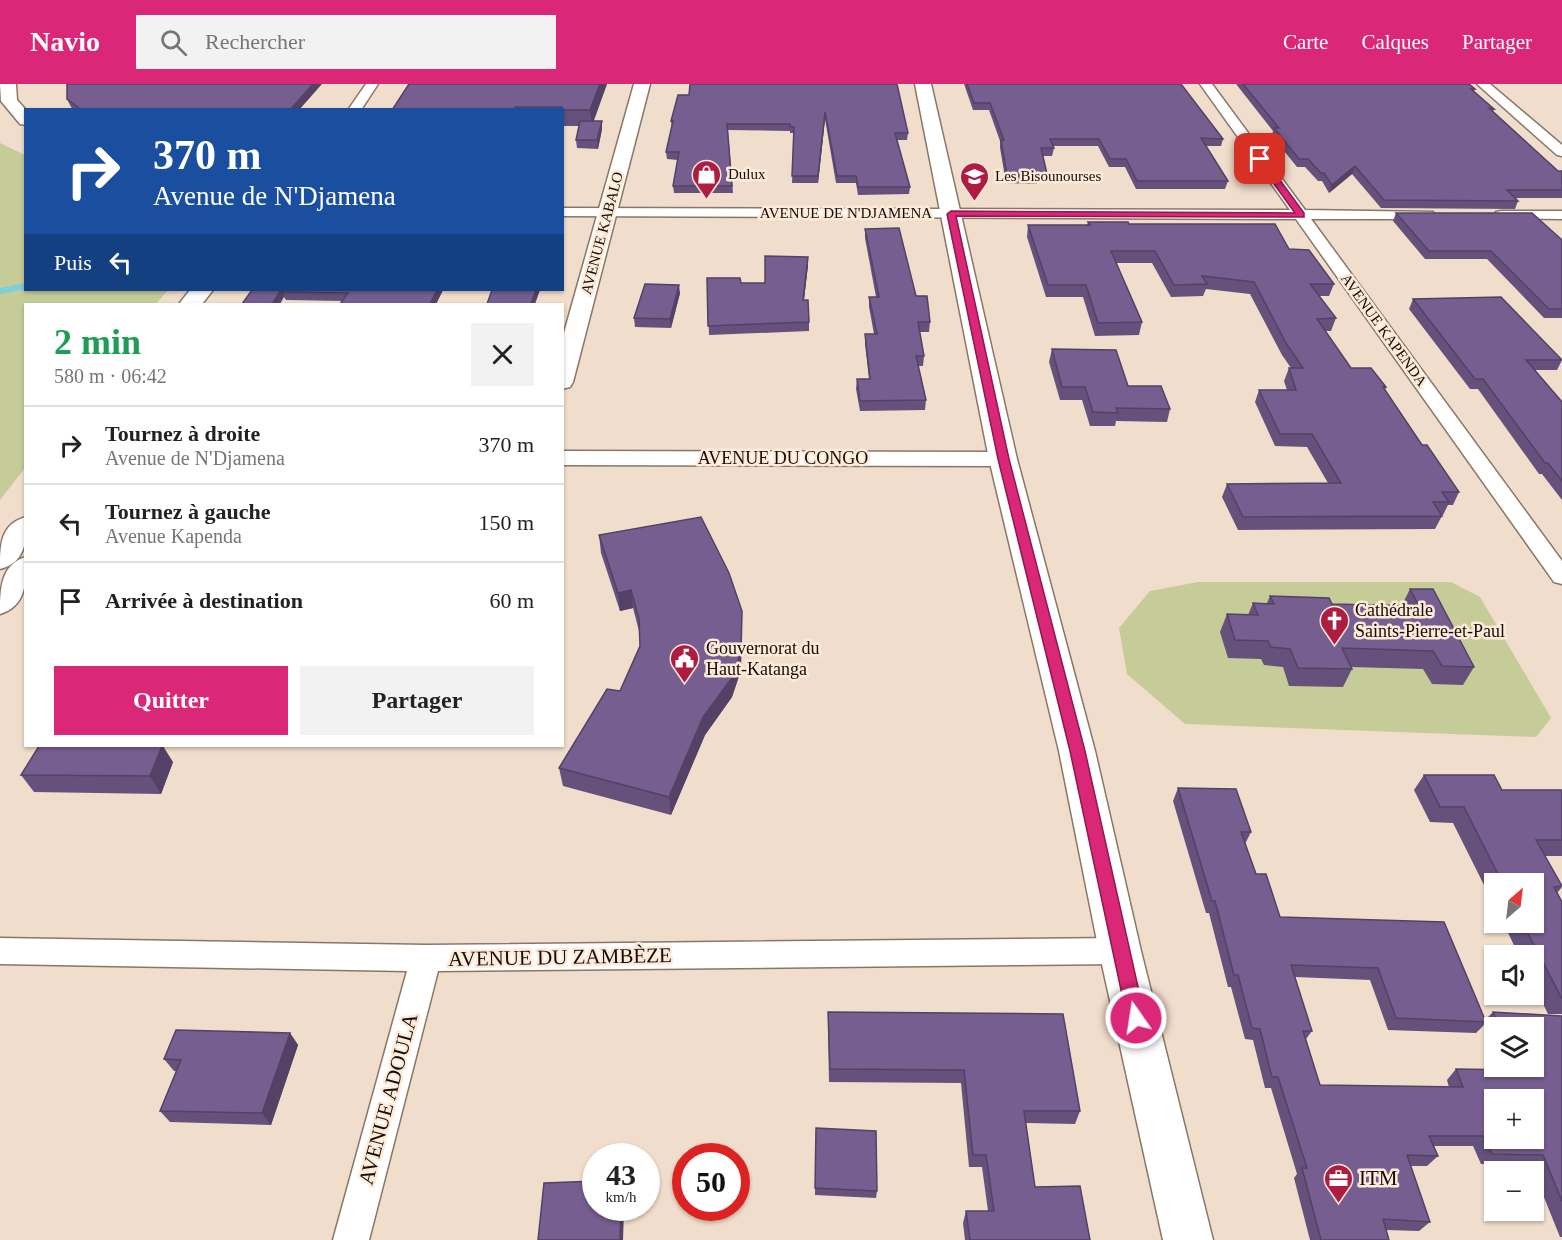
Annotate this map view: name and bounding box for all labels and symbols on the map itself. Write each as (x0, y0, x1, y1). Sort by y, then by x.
pin (1234, 133, 1285, 184)
shop icon: Dulux (691, 158, 723, 200)
school or university icon: Les Bisounourses (958, 160, 990, 202)
place label: Dulux (728, 166, 766, 182)
place label: Les Bisounourses (995, 168, 1101, 184)
street label: AVENUE KABALO (578, 170, 626, 296)
street label: AVENUE DE N'DJAMENA (760, 205, 932, 221)
street label: AVENUE KAPENDA (1338, 271, 1430, 390)
street label: AVENUE DU CONGO (698, 448, 868, 468)
place label: Cathédrale Saints-Pierre-et-Paul (1355, 600, 1505, 641)
church icon: Cathédrale Saints-Pierre-et-Paul (1318, 604, 1350, 646)
place label: Gouvernorat du Haut-Katanga (706, 638, 819, 679)
public building icon: Gouvernorat du Haut-Katanga (669, 642, 701, 684)
north arrow (1484, 873, 1544, 933)
street label: AVENUE DU ZAMBÈZE (448, 943, 672, 971)
position arrow (1104, 986, 1168, 1050)
street label: AVENUE ADOULA (354, 1010, 423, 1187)
speed limit sign: 50 (672, 1143, 750, 1221)
office icon: ITM (1322, 1162, 1354, 1204)
place label: ITM (1359, 1166, 1398, 1190)

